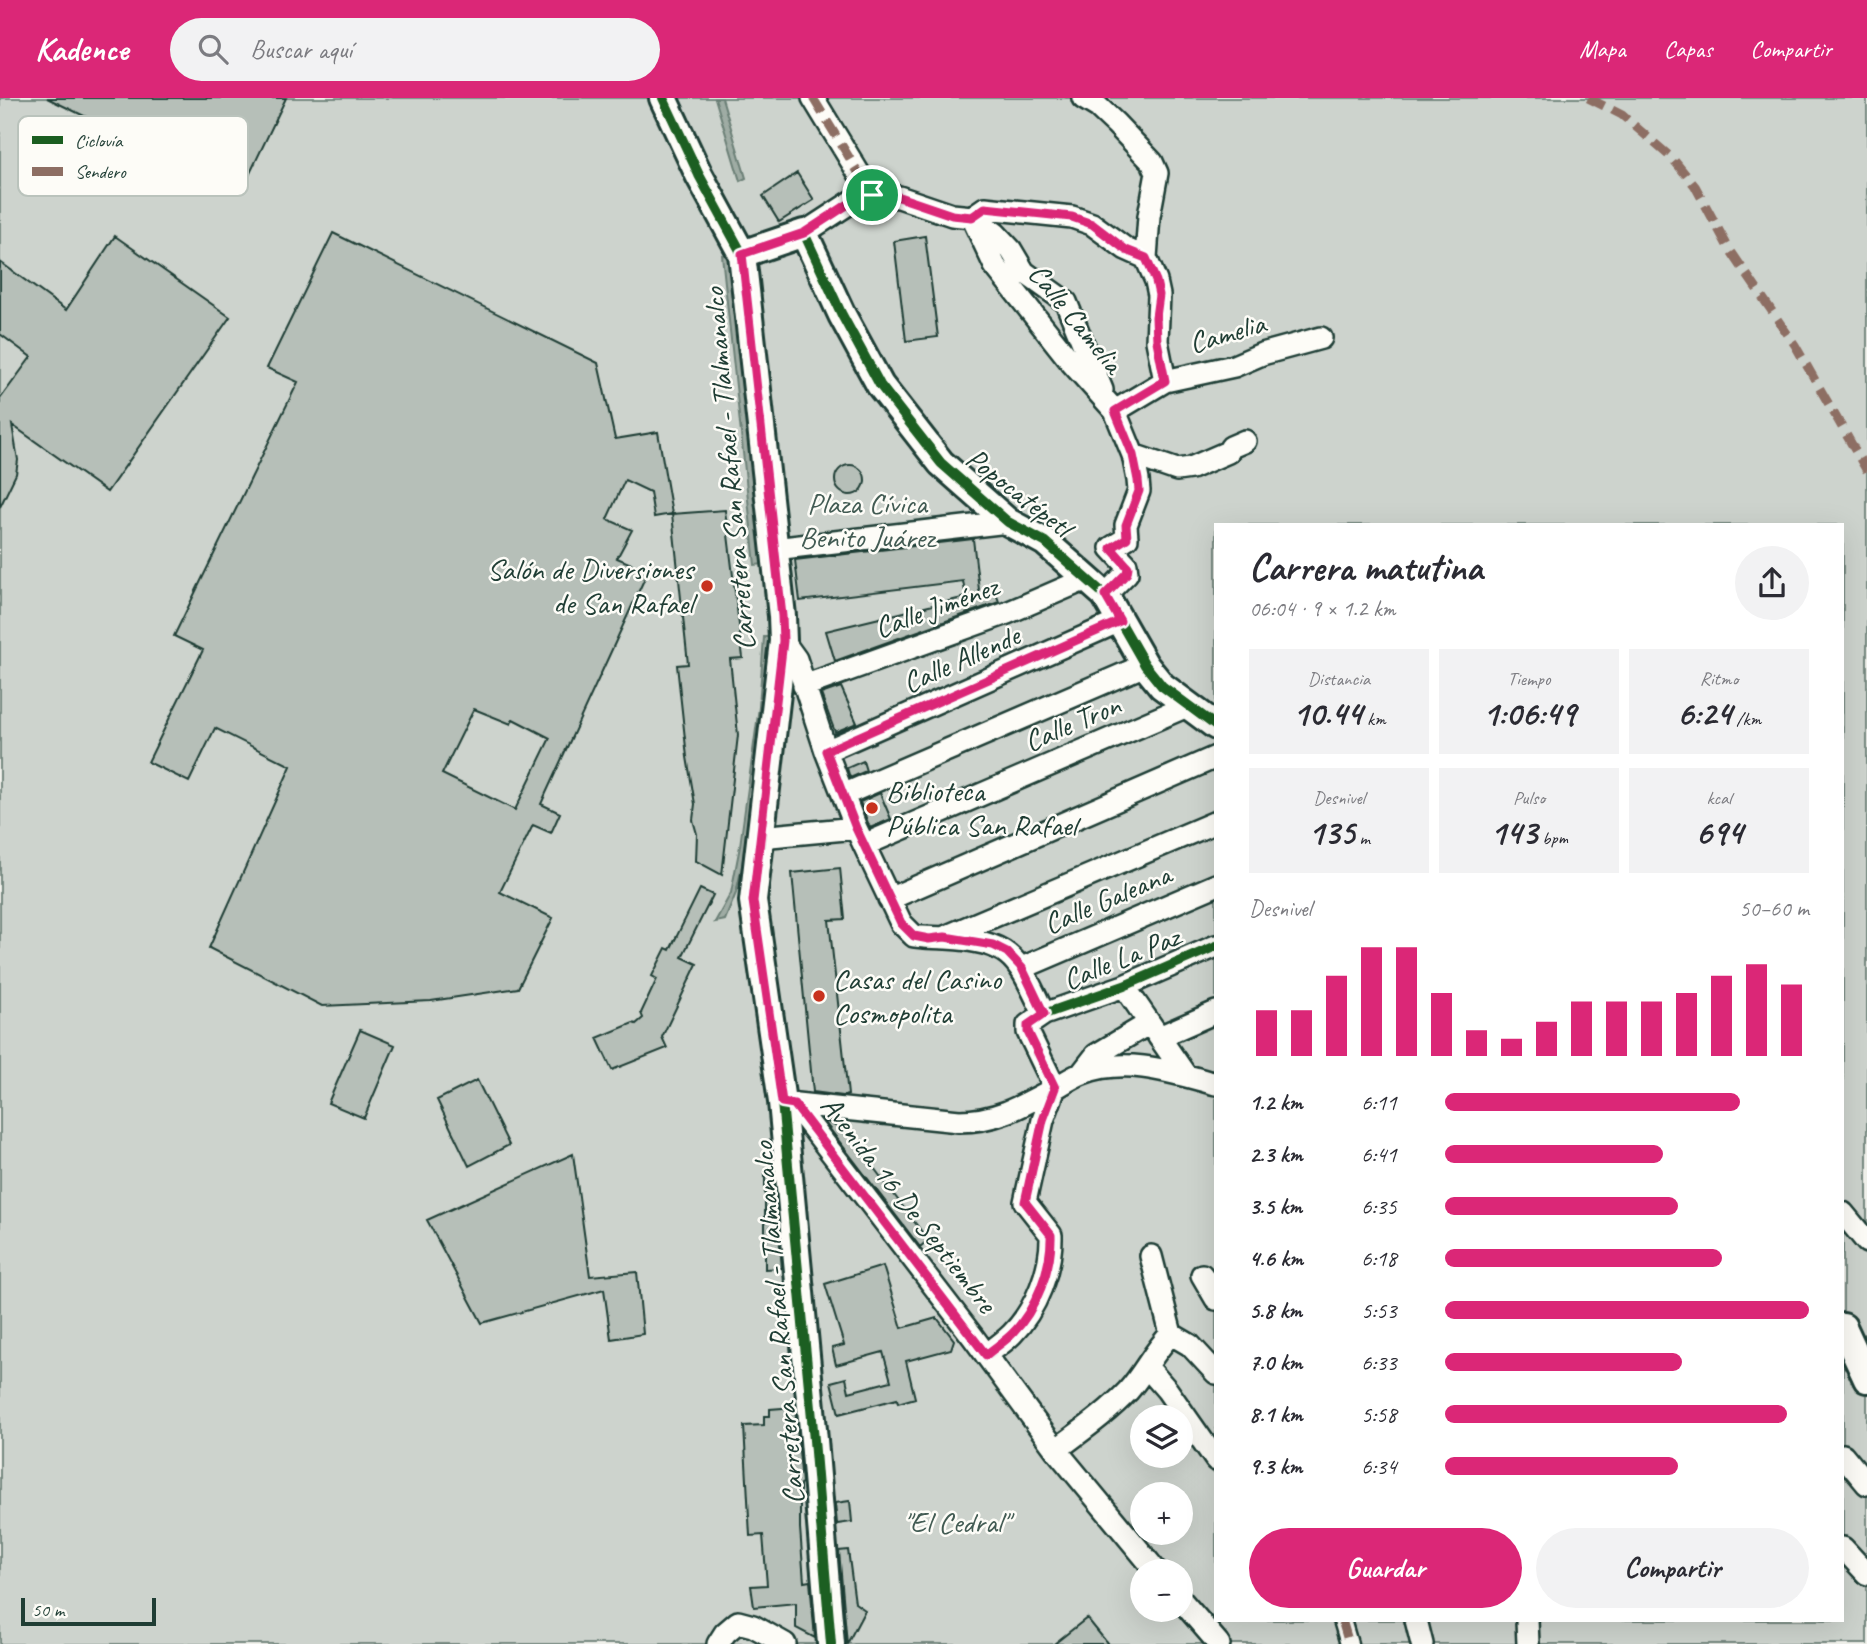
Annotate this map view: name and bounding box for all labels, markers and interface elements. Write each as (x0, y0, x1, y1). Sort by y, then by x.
search box (170, 18, 660, 81)
text: Kadence (35, 28, 128, 70)
icon: search (194, 30, 232, 68)
text: Buscar aquí (250, 33, 352, 66)
text: Mapa (1579, 34, 1626, 64)
text: Capas (1664, 34, 1712, 64)
text: Compartir (1750, 34, 1832, 64)
legend (18, 116, 248, 196)
text: Ciclovía (75, 129, 124, 153)
text: Sendero (75, 160, 127, 184)
pin (842, 165, 902, 225)
icon: arrive (853, 176, 891, 214)
street label: Calle Camelia (1020, 255, 1134, 383)
street label: Carretera San Rafael - Tlalmanalco (694, 285, 764, 652)
street label: Camelia (1184, 304, 1271, 362)
street label: Popocatépetl (958, 439, 1083, 548)
park label: Plaza Cívica Benito Juárez (799, 484, 937, 556)
text: Carrera matutina (1249, 544, 1483, 591)
button: share (1735, 546, 1809, 620)
place label: Salón de Diversiones de San Rafael (487, 550, 698, 622)
street label: Calle Jiménez (869, 566, 1005, 647)
marker: Salón de Diversiones de San Rafael (699, 578, 715, 594)
text: 06:04 · 9 × 1.2 km (1249, 594, 1395, 623)
street label: Calle Allende (896, 615, 1028, 702)
text: Distancia (1308, 667, 1370, 691)
text: Tiempo (1508, 667, 1550, 691)
text: Ritmo (1700, 667, 1738, 691)
street label: Calle Tron (1018, 685, 1127, 760)
text: 10.44 (1292, 691, 1362, 736)
text: 1:06:49 (1483, 691, 1575, 736)
text: 6:24 (1677, 691, 1732, 736)
text: km (1362, 707, 1386, 731)
text: /km (1732, 707, 1761, 731)
place label: Biblioteca Pública San Rafael (886, 772, 1081, 844)
text: Desnivel (1313, 786, 1365, 810)
text: Pulso (1513, 786, 1545, 810)
text: kcal (1706, 786, 1732, 810)
marker: Biblioteca Pública San Rafael (864, 800, 880, 816)
text: 135 (1308, 810, 1355, 855)
text: 143 (1490, 810, 1537, 855)
text: 694 (1695, 810, 1743, 855)
text: m (1355, 826, 1370, 850)
text: bpm (1537, 826, 1568, 850)
street label: Calle Galeana (1038, 854, 1179, 943)
text: Desnivel (1249, 894, 1311, 923)
text: 50–60 m (1739, 894, 1809, 923)
street label: Calle La Paz (1057, 916, 1188, 999)
place label: Casas del Casino Cosmopolita (833, 960, 1002, 1032)
marker: Casas del Casino Cosmopolita (811, 988, 827, 1004)
street label: Avenida 16 De Septiembre (812, 1088, 1007, 1322)
text: 1.2 km (1249, 1088, 1303, 1117)
text: 6:11 (1361, 1088, 1397, 1117)
street label: Carretera San Rafael - Tlalmanalco (743, 1139, 813, 1506)
text: 2.3 km (1249, 1140, 1303, 1169)
text: 6:41 (1361, 1140, 1397, 1169)
text: 3.5 km (1249, 1192, 1302, 1221)
text: 6:35 (1361, 1192, 1397, 1221)
text: 4.6 km (1249, 1244, 1303, 1273)
text: 6:18 (1361, 1244, 1397, 1273)
text: 5.8 km (1249, 1296, 1302, 1325)
text: 5:53 (1361, 1296, 1397, 1325)
text: 7.0 km (1249, 1348, 1302, 1377)
text: 6:33 (1361, 1348, 1397, 1377)
text: 8.1 km (1249, 1400, 1303, 1429)
text: 5:58 (1361, 1400, 1397, 1429)
map controls (1130, 1405, 1193, 1622)
button: layers (1130, 1405, 1193, 1468)
text: 9.3 km (1249, 1452, 1302, 1481)
text: 6:34 (1361, 1452, 1397, 1481)
button: + (1130, 1482, 1193, 1545)
park label: "El Cedral" (903, 1503, 1015, 1541)
button: Guardar (1249, 1528, 1522, 1608)
button: Compartir (1536, 1528, 1809, 1608)
button: − (1130, 1559, 1193, 1622)
scale bar (21, 1595, 156, 1627)
text: 50 m (32, 1598, 64, 1622)

